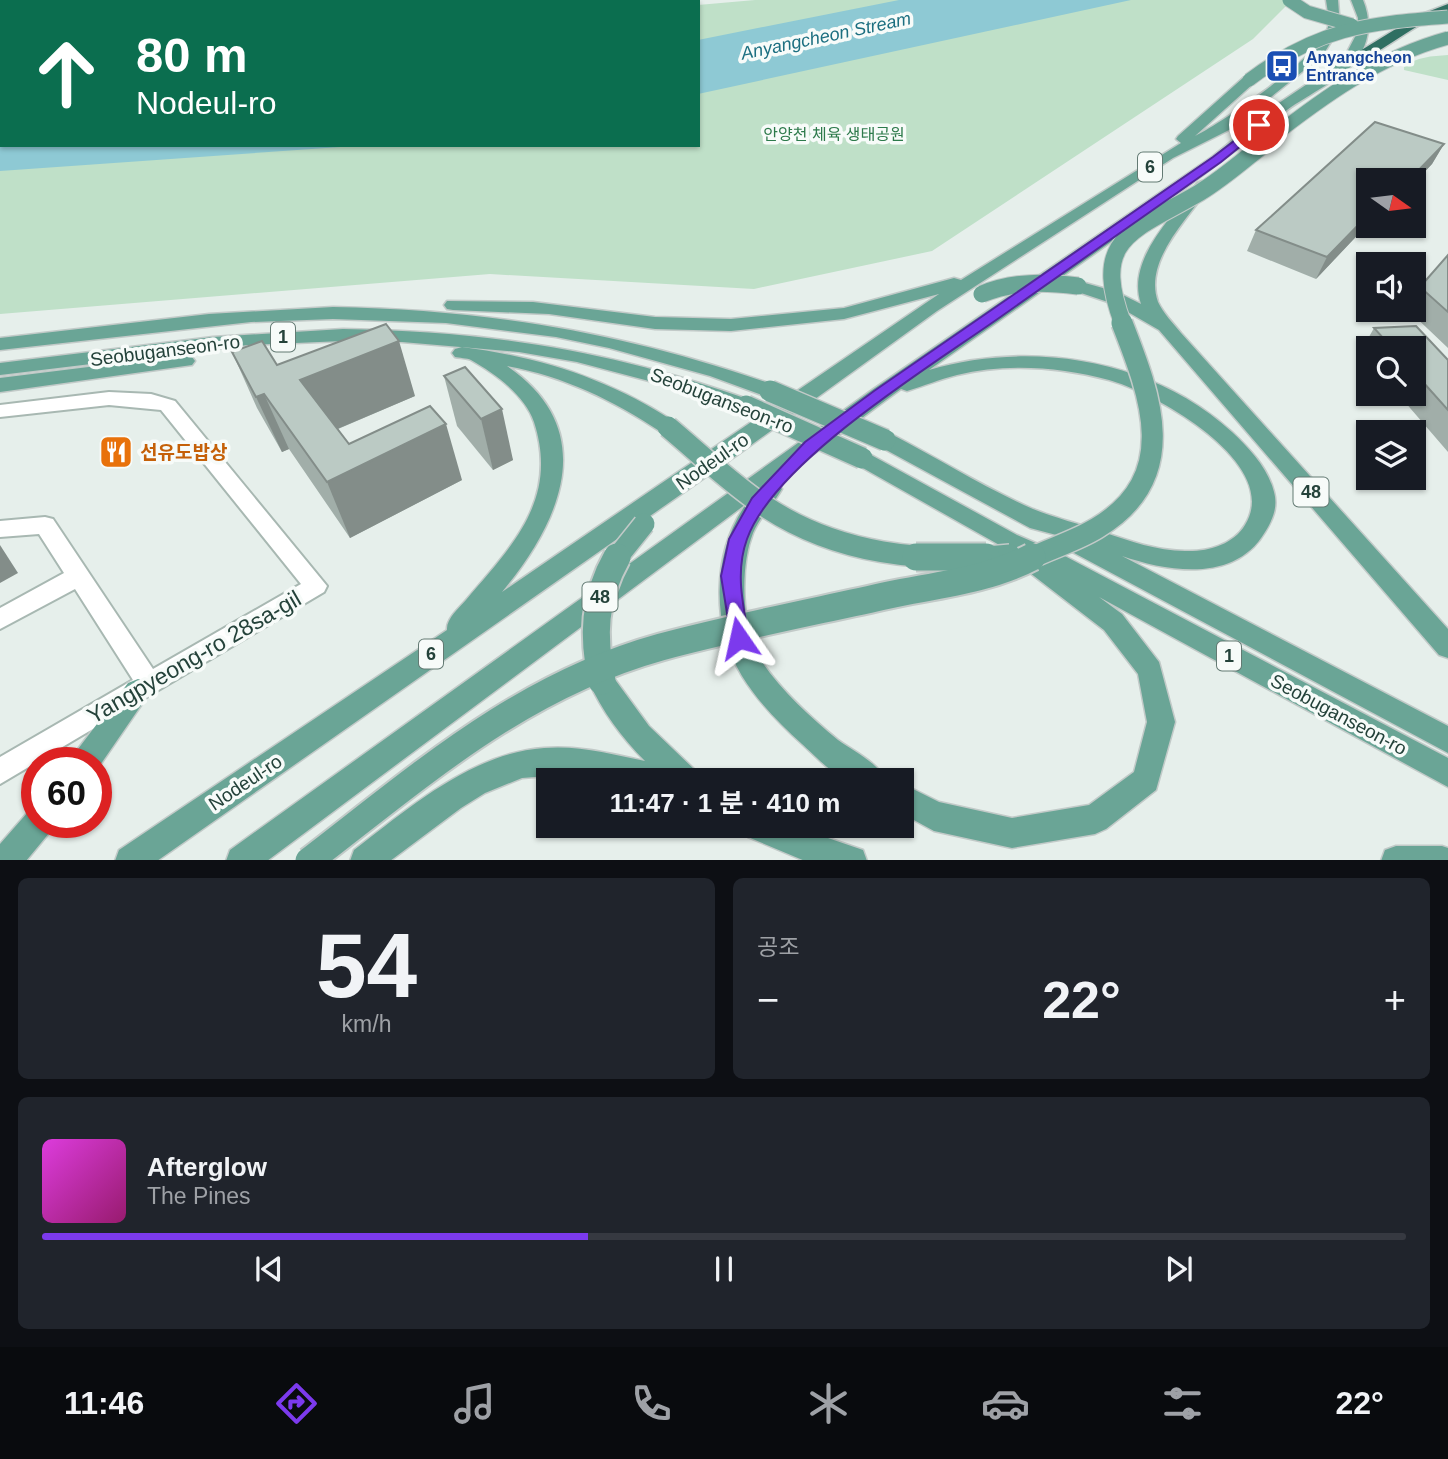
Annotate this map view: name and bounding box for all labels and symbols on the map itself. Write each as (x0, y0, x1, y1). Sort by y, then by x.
water label: Anyangcheon Stream (738, 8, 913, 64)
bus stop icon: Anyangcheon Entrance (1263, 47, 1301, 85)
place label: Anyangcheon Entrance (1306, 49, 1412, 84)
pin (1229, 95, 1289, 155)
park label: 안양천 체육 생태공원 (763, 126, 905, 143)
road number: 6 (1138, 152, 1162, 182)
north arrow (1356, 168, 1426, 238)
road number: 1 (271, 323, 295, 352)
street label: Seobuganseon-ro (89, 331, 241, 370)
street label: Seobuganseon-ro (648, 364, 796, 437)
street label: Nodeul-ro (672, 429, 752, 494)
restaurant icon: 선유도밥상 (97, 433, 135, 471)
place label: 선유도밥상 (140, 442, 227, 463)
road number: 48 (1294, 478, 1328, 506)
road number: 48 (582, 582, 618, 612)
street label: Yangpyeong-ro 28sa-gil (82, 585, 306, 729)
position arrow (702, 601, 776, 675)
road number: 6 (419, 640, 443, 668)
road number: 1 (1217, 642, 1241, 670)
street label: Seobuganseon-ro (1267, 670, 1410, 759)
speed limit sign: 60 (21, 747, 112, 838)
street label: Nodeul-ro (205, 750, 286, 814)

